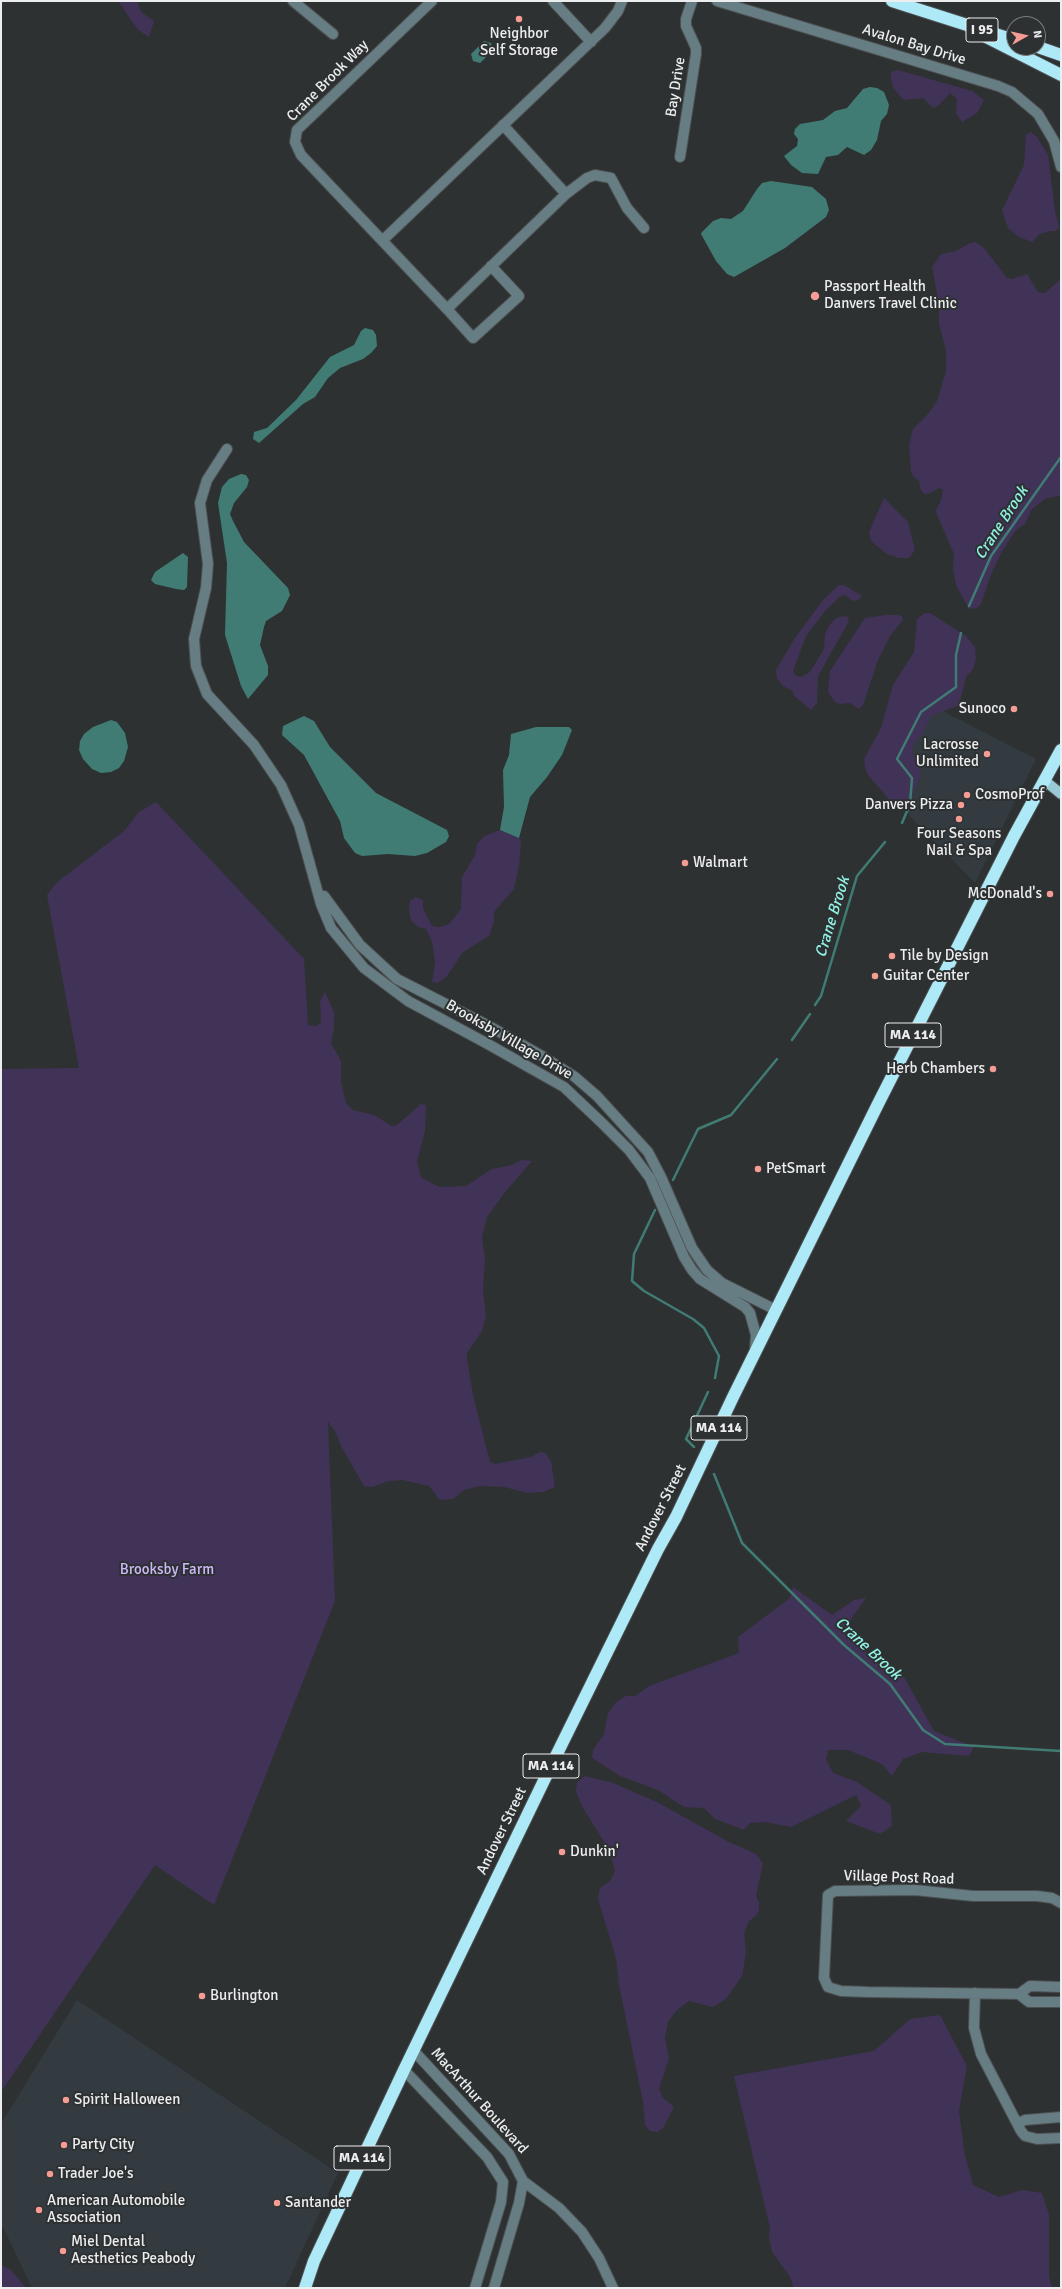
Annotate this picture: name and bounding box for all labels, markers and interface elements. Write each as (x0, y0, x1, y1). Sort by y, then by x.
marker: Neighbor Self Storage (514, 14, 524, 24)
north arrow (1006, 16, 1046, 56)
road number: I 95 (966, 18, 998, 42)
street label: Avalon Bay Drive (860, 21, 968, 69)
place label: Neighbor Self Storage (480, 25, 558, 60)
text: N (1030, 30, 1044, 39)
street label: Crane Brook Way (283, 36, 373, 126)
street label: Bay Drive (662, 56, 690, 118)
place label: Passport Health Danvers Travel Clinic (824, 278, 957, 313)
marker: Passport Health Danvers Travel Clinic (809, 290, 821, 302)
water label: Crane Brook (971, 483, 1033, 563)
place label: Sunoco (959, 700, 1006, 718)
marker: Sunoco (1009, 704, 1019, 714)
place label: Lacrosse Unlimited (916, 736, 979, 771)
marker: Lacrosse Unlimited (982, 749, 992, 759)
place label: CosmoProf (975, 786, 1044, 804)
marker: CosmoProf (962, 790, 972, 800)
place label: Danvers Pizza (865, 796, 953, 814)
marker: Danvers Pizza (956, 800, 966, 810)
marker: Four Seasons Nail & Spa (954, 814, 964, 824)
place label: Four Seasons Nail & Spa (917, 825, 1001, 860)
place label: Walmart (693, 854, 748, 872)
marker: Walmart (680, 858, 690, 868)
water label: Crane Brook (812, 874, 854, 960)
place label: McDonald's (968, 885, 1042, 903)
marker: McDonald's (1045, 889, 1055, 899)
place label: Tile by Design (900, 947, 989, 965)
marker: Tile by Design (887, 951, 897, 961)
place label: Guitar Center (883, 967, 969, 985)
marker: Guitar Center (870, 971, 880, 981)
street label: Brooksby Village Drive (443, 996, 575, 1084)
road number: MA 114 (885, 1023, 941, 1047)
place label: Herb Chambers (886, 1060, 985, 1078)
marker: Herb Chambers (988, 1064, 998, 1074)
place label: PetSmart (766, 1160, 826, 1178)
marker: PetSmart (753, 1164, 763, 1174)
road number: MA 114 (691, 1416, 747, 1440)
street label: Andover Street (631, 1462, 691, 1554)
park label: Brooksby Farm (120, 1561, 214, 1579)
water label: Crane Brook (831, 1613, 905, 1685)
road number: MA 114 (523, 1754, 579, 1778)
street label: Andover Street (473, 1784, 531, 1878)
place label: Dunkin' (570, 1843, 619, 1861)
marker: Dunkin' (557, 1847, 567, 1857)
street label: Village Post Road (843, 1867, 955, 1889)
place label: Burlington (210, 1987, 278, 2005)
marker: Burlington (197, 1991, 207, 2001)
street label: MacArthur Boulevard (427, 2044, 531, 2158)
place label: Spirit Halloween (74, 2091, 180, 2109)
marker: Spirit Halloween (61, 2095, 71, 2105)
place label: Party City (72, 2136, 135, 2154)
marker: Party City (59, 2140, 69, 2150)
road number: MA 114 (334, 2146, 390, 2170)
place label: Trader Joe's (58, 2165, 134, 2183)
marker: Trader Joe's (45, 2169, 55, 2179)
place label: American Automobile Association (47, 2192, 185, 2227)
place label: Santander (285, 2194, 351, 2212)
marker: Santander (272, 2198, 282, 2208)
marker: American Automobile Association (34, 2205, 44, 2215)
place label: Miel Dental Aesthetics Peabody (71, 2233, 195, 2268)
marker: Miel Dental Aesthetics Peabody (58, 2246, 68, 2256)

